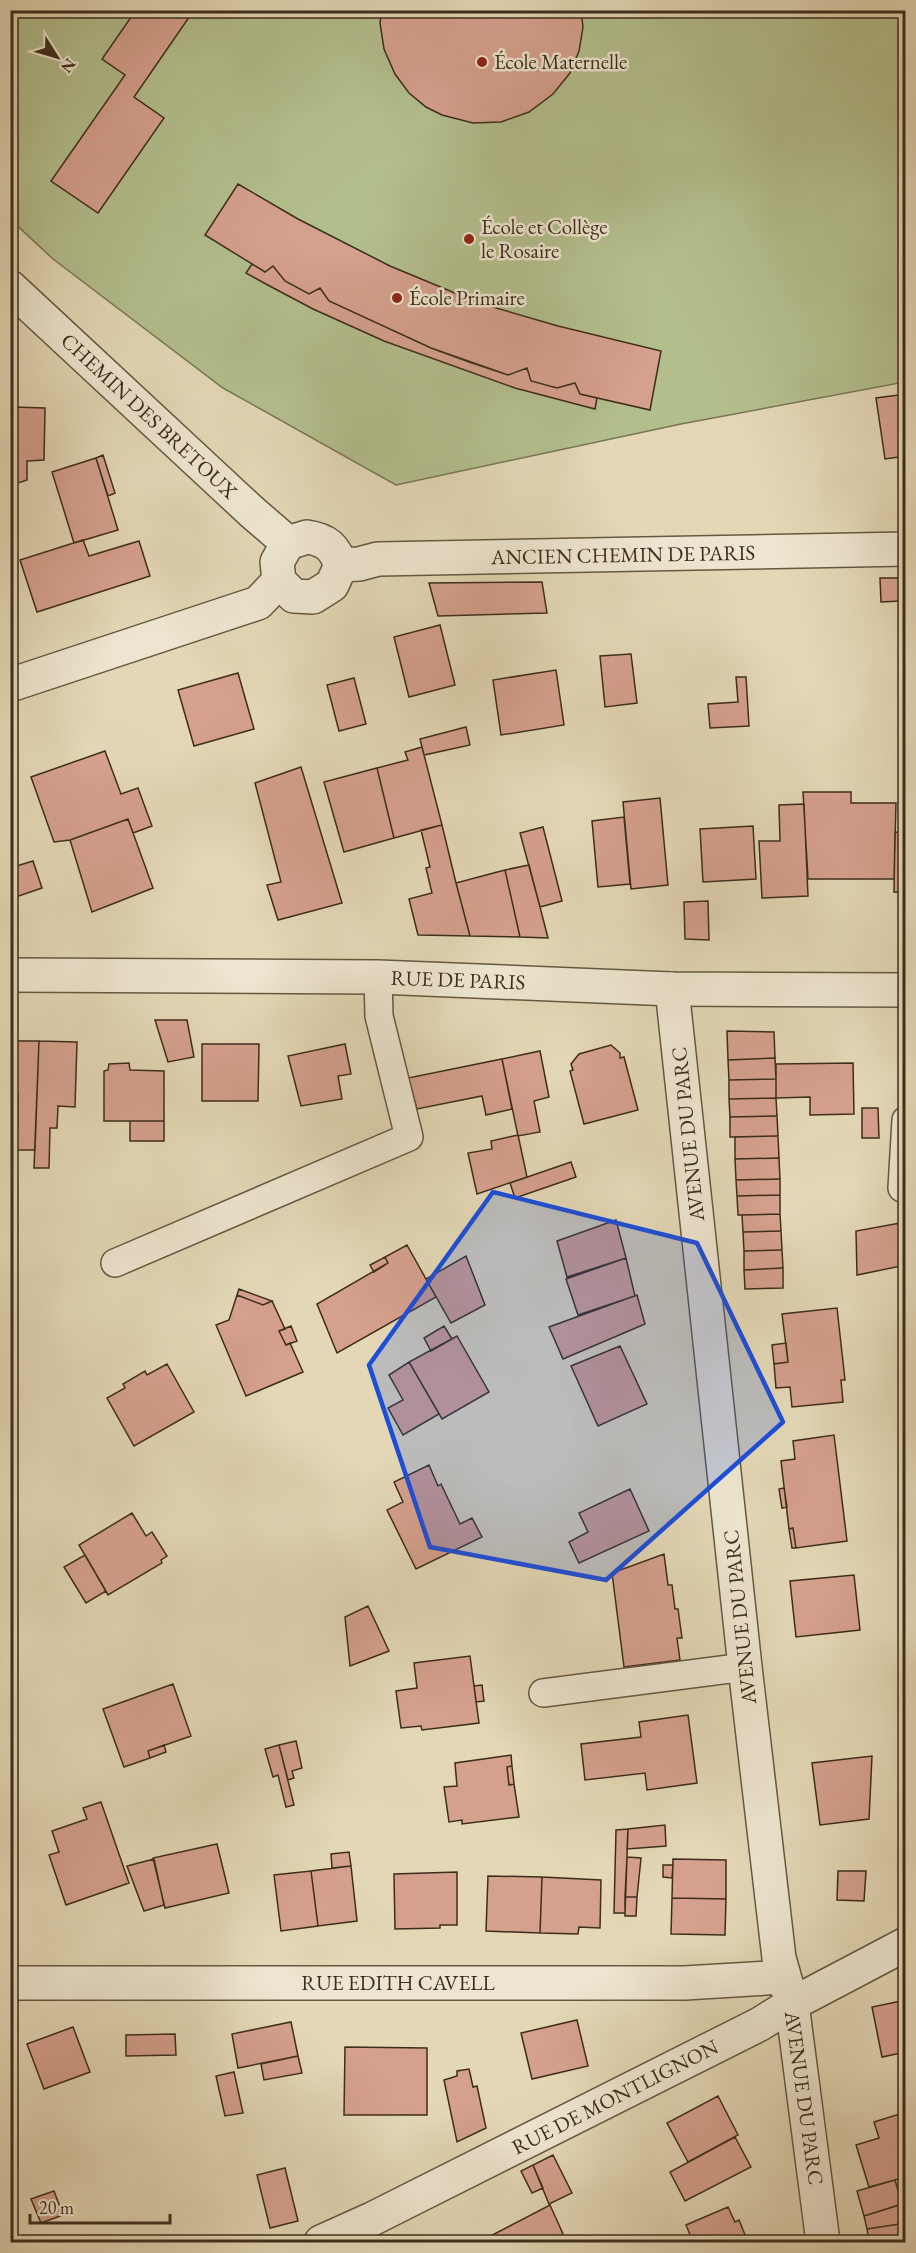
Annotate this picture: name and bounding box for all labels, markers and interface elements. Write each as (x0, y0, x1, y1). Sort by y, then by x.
north arrow (27, 27, 87, 87)
place label: École Maternelle (494, 48, 627, 75)
text: N (56, 54, 81, 77)
marker: École Maternelle (475, 55, 489, 69)
place label: École et Collège le Rosaire (481, 213, 608, 264)
marker: École et Collège le Rosaire (462, 232, 476, 246)
place label: École Primaire (409, 284, 525, 311)
marker: École Primaire (390, 291, 404, 305)
street label: CHEMIN DES BRETOUX (55, 327, 243, 505)
street label: ANCIEN CHEMIN DE PARIS (490, 539, 755, 570)
street label: RUE DE PARIS (390, 964, 526, 995)
street label: AVENUE DU PARC (665, 1045, 710, 1224)
street label: AVENUE DU PARC (717, 1528, 762, 1707)
street label: RUE EDITH CAVELL (301, 1969, 496, 1996)
street label: AVENUE DU PARC (779, 2008, 830, 2187)
street label: RUE DE MONTLIGNON (507, 2033, 723, 2160)
scale bar (30, 2187, 170, 2225)
text: 20 m (39, 2196, 74, 2219)

